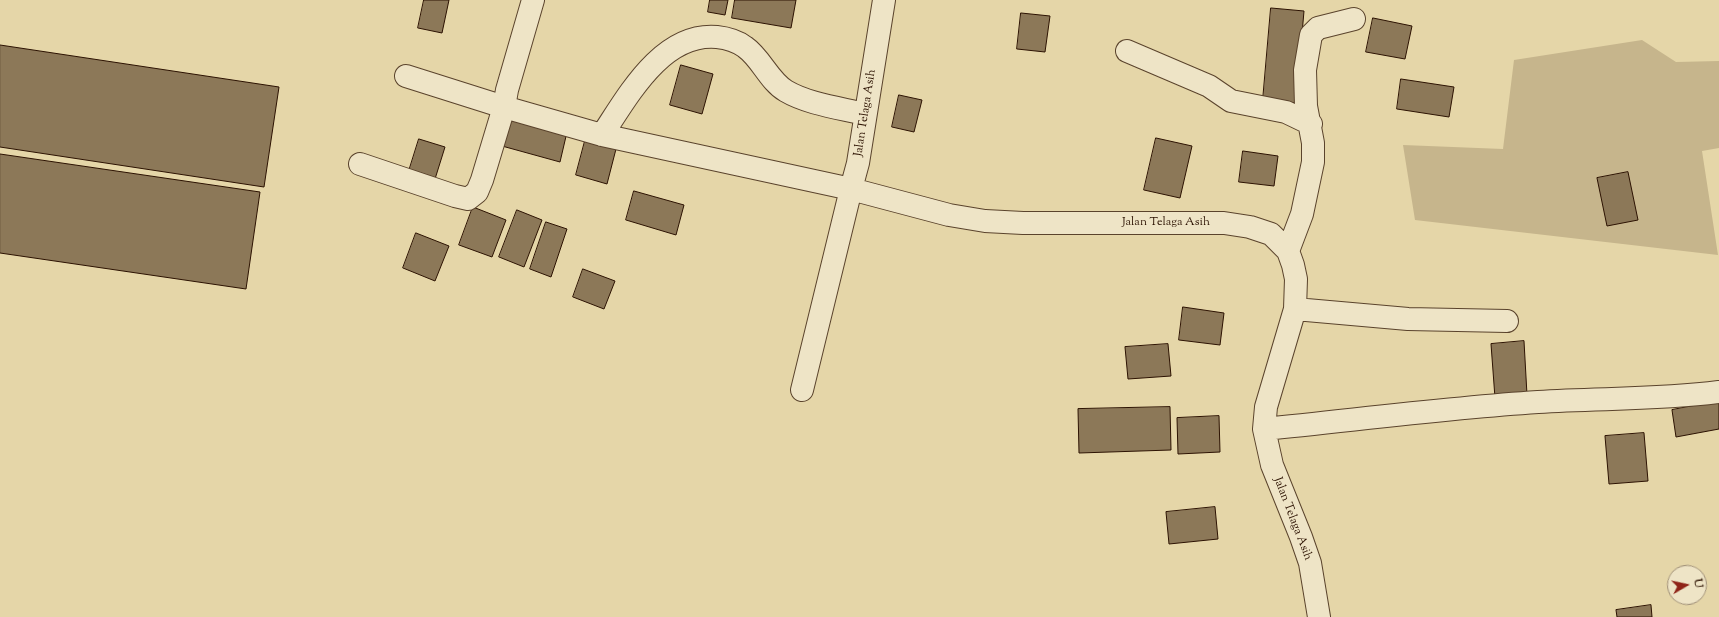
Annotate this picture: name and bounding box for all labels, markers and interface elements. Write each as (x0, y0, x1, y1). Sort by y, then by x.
street label: Jalan Telaga Asih (852, 68, 880, 158)
street label: Jalan Telaga Asih (1122, 216, 1210, 230)
street label: Jalan Telaga Asih (1270, 475, 1314, 563)
north arrow (1667, 565, 1707, 605)
text: U (1689, 578, 1706, 589)

